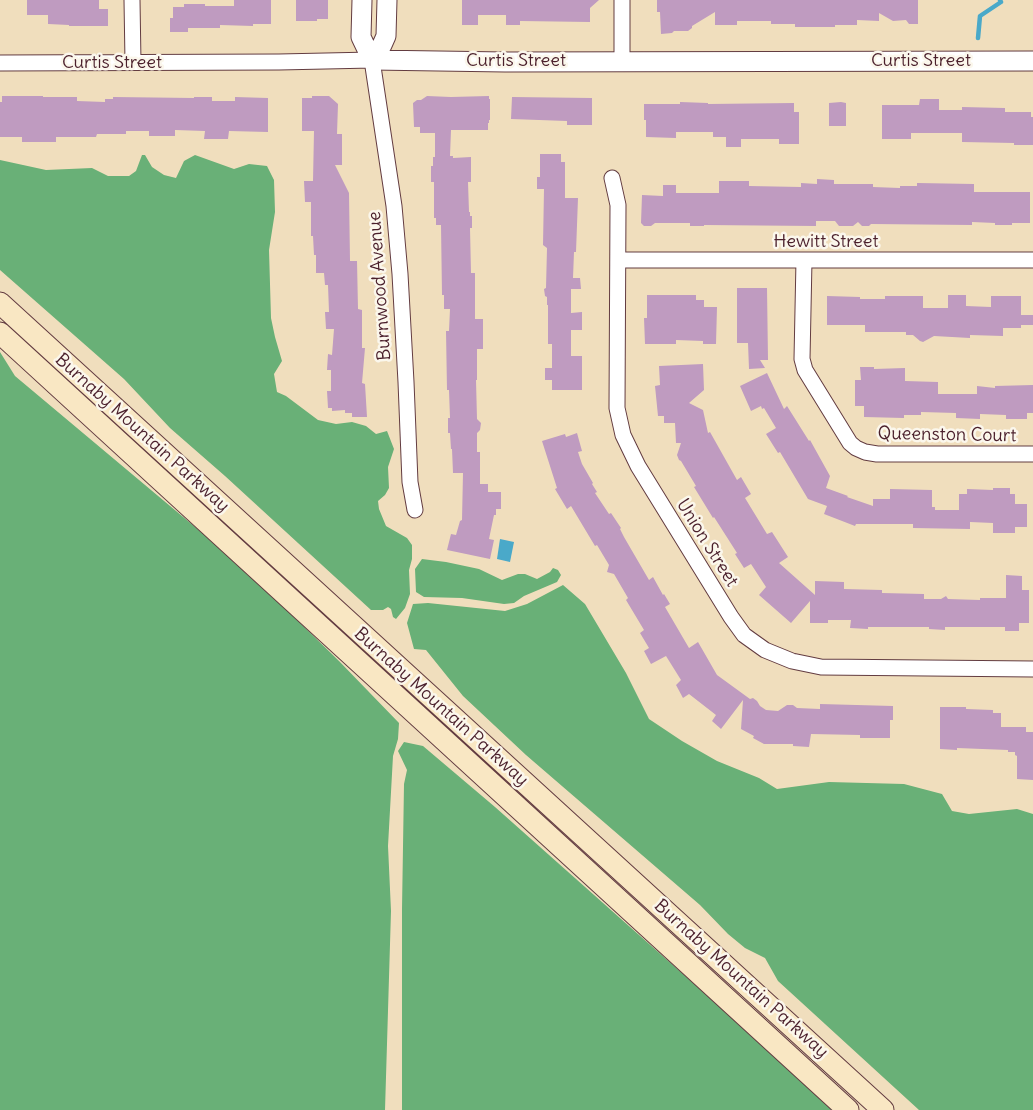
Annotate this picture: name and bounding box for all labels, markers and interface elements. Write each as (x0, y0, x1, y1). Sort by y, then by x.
street label: Curtis Street (466, 50, 566, 72)
street label: Curtis Street (871, 50, 971, 72)
street label: Curtis Street (62, 52, 162, 74)
street label: Burnwood Avenue (364, 211, 396, 361)
street label: Hewitt Street (773, 231, 879, 253)
street label: Burnaby Mountain Parkway (50, 349, 234, 517)
street label: Queenston Court (878, 423, 1016, 447)
street label: Union Street (671, 495, 743, 591)
street label: Burnaby Mountain Parkway (349, 623, 533, 791)
street label: Burnaby Mountain Parkway (649, 895, 833, 1063)

